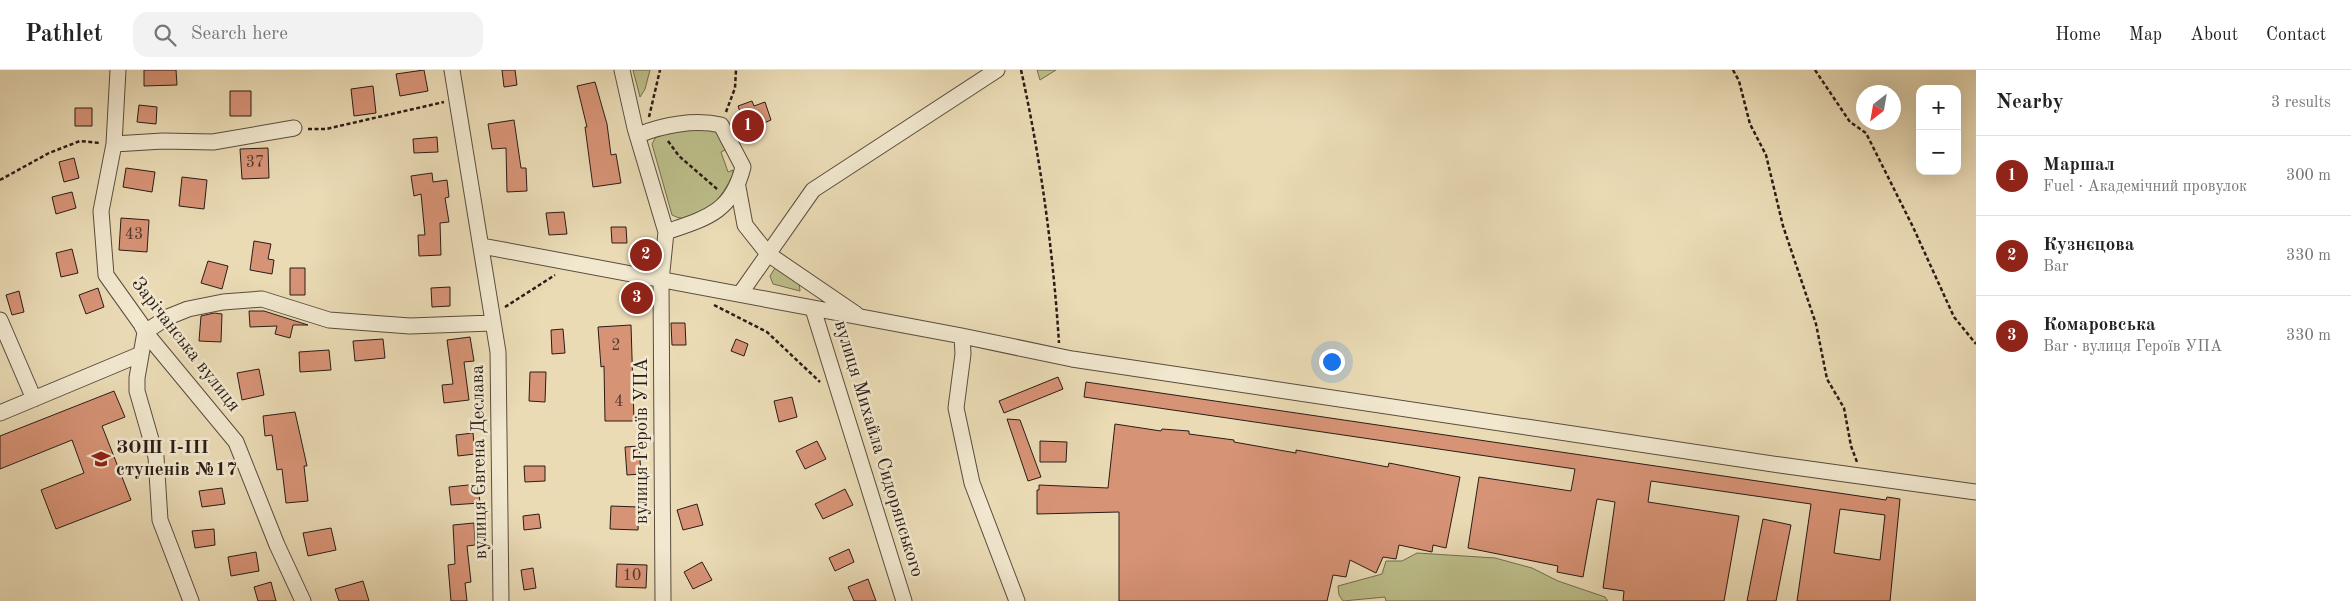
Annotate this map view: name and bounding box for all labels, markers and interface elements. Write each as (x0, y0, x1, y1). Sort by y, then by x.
search box (133, 12, 483, 57)
icon: search (151, 21, 179, 49)
text: Pathlet (25, 23, 103, 47)
text: Search here (191, 25, 288, 44)
text: Home (2055, 26, 2101, 44)
text: Map (2129, 26, 2162, 44)
text: About (2190, 26, 2238, 44)
text: Contact (2266, 26, 2326, 44)
north arrow (1856, 85, 1901, 130)
map controls (1916, 85, 1961, 175)
button: + (1916, 85, 1961, 130)
text: Nearby (1996, 92, 2064, 113)
text: 3 results (2271, 95, 2331, 111)
pin: 1 (732, 107, 764, 145)
button: − (1916, 130, 1961, 175)
house number: 37 (246, 155, 264, 171)
text: Маршал (2043, 156, 2115, 175)
text: 1 (2007, 168, 2017, 184)
text: 300 m (2286, 168, 2331, 184)
text: Fuel · Академічний провулок (2043, 179, 2247, 195)
house number: 43 (125, 227, 143, 243)
pin: 2 (630, 236, 662, 274)
text: Кузнєцова (2043, 236, 2134, 255)
text: 2 (2007, 248, 2017, 264)
text: 330 m (2286, 248, 2331, 264)
text: Bar (2043, 259, 2069, 275)
street label: Зарічанська вулиця (127, 274, 243, 416)
pin: 3 (621, 279, 653, 317)
text: Комаровська (2043, 316, 2156, 335)
street label: вулиця Михайла Сидорянського (830, 319, 926, 579)
text: 3 (2007, 328, 2017, 344)
text: 330 m (2286, 328, 2331, 344)
house number: 2 (611, 338, 621, 354)
text: Bar · вулиця Героїв УПА (2043, 339, 2222, 355)
your location (1319, 349, 1345, 375)
street label: вулиця Героїв УПА (633, 357, 652, 524)
street label: вулиця Євгена Деслава (469, 364, 491, 559)
house number: 4 (614, 394, 624, 410)
place label: ЗОШ І-ІІІ ступенів №17 (116, 439, 237, 480)
school or university icon: ЗОШ І-ІІІ ступенів №17 (90, 448, 112, 470)
house number: 10 (623, 568, 641, 584)

